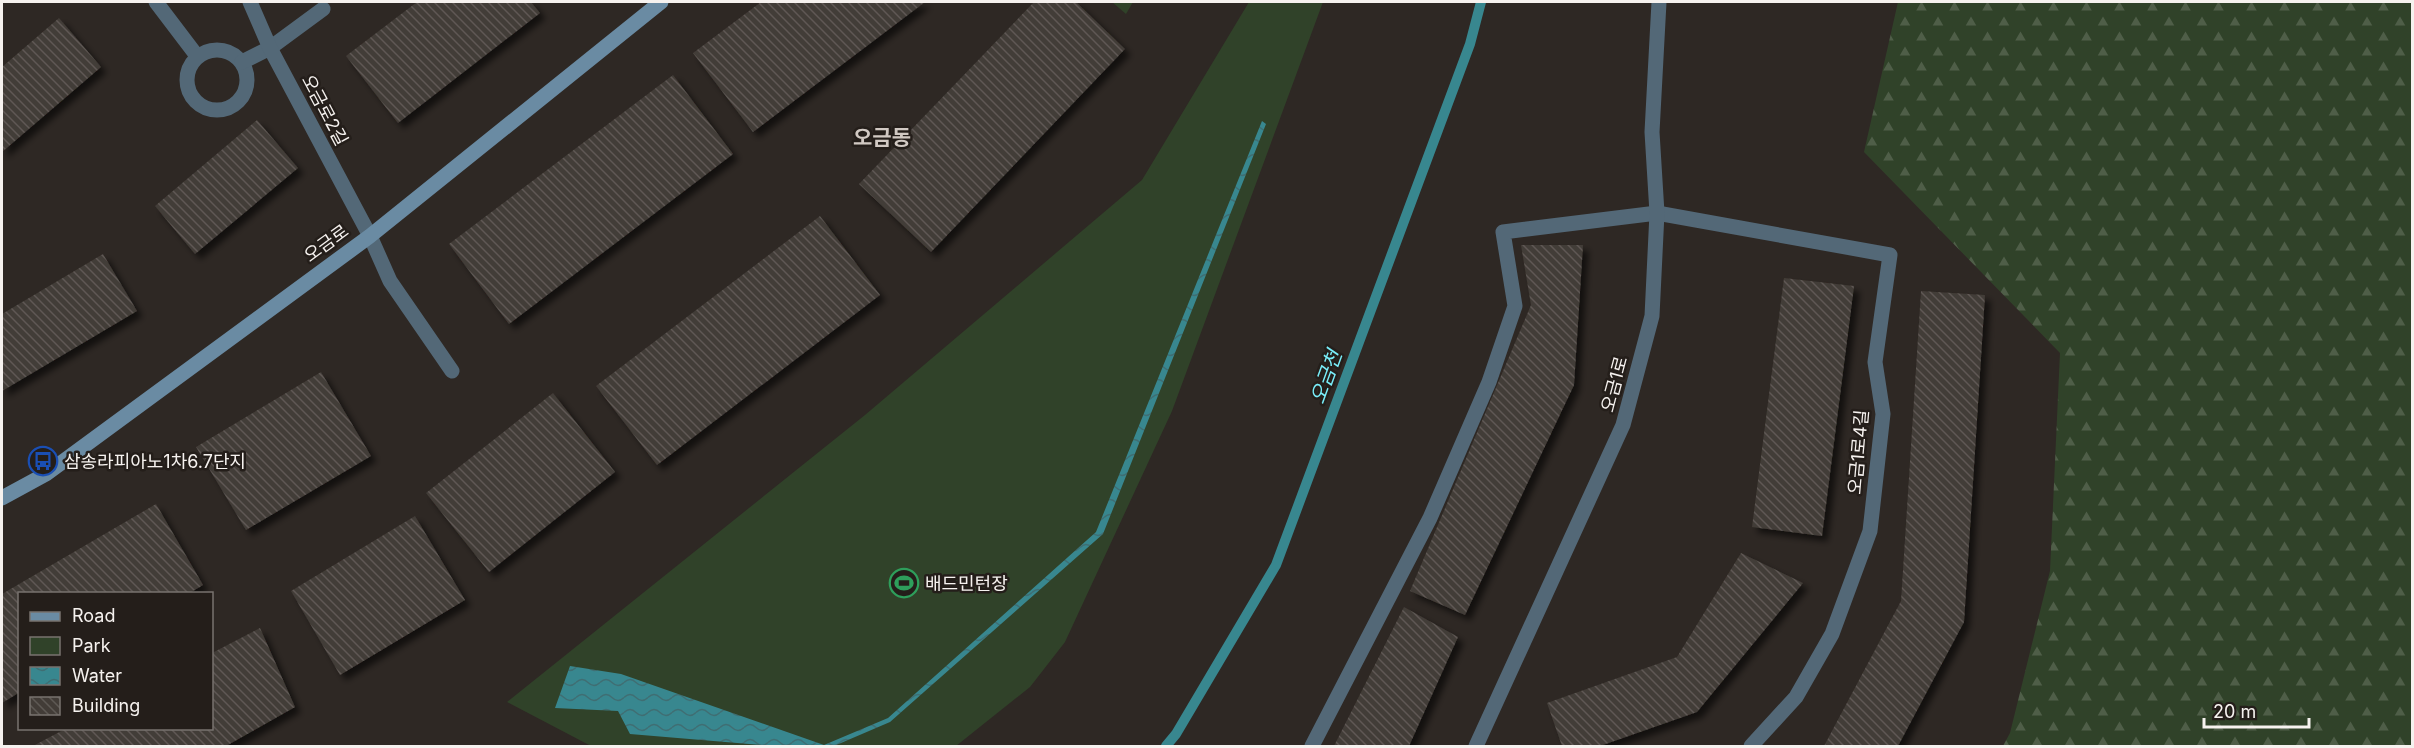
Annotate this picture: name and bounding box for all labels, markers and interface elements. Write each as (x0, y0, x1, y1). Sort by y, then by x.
street label: 오금로2길 (298, 71, 352, 149)
district label: 오금동 (853, 125, 911, 150)
street label: 오금로 (300, 220, 352, 266)
water label: 오금천 (1305, 345, 1348, 407)
street label: 오금1로 (1596, 354, 1632, 414)
street label: 오금1로4길 (1844, 409, 1872, 495)
bus stop icon: 삼송라피아노1차6.7단지 (27, 445, 59, 477)
place label: 삼송라피아노1차6.7단지 (64, 451, 246, 472)
sports icon: 배드민턴장 (888, 567, 920, 599)
place label: 배드민턴장 (925, 573, 1008, 594)
legend (18, 592, 213, 730)
text: Road (72, 605, 115, 626)
text: Park (72, 635, 111, 656)
text: Water (72, 665, 122, 686)
scale bar (2204, 691, 2309, 729)
text: Building (72, 695, 140, 716)
text: 20 m (2213, 701, 2256, 722)

